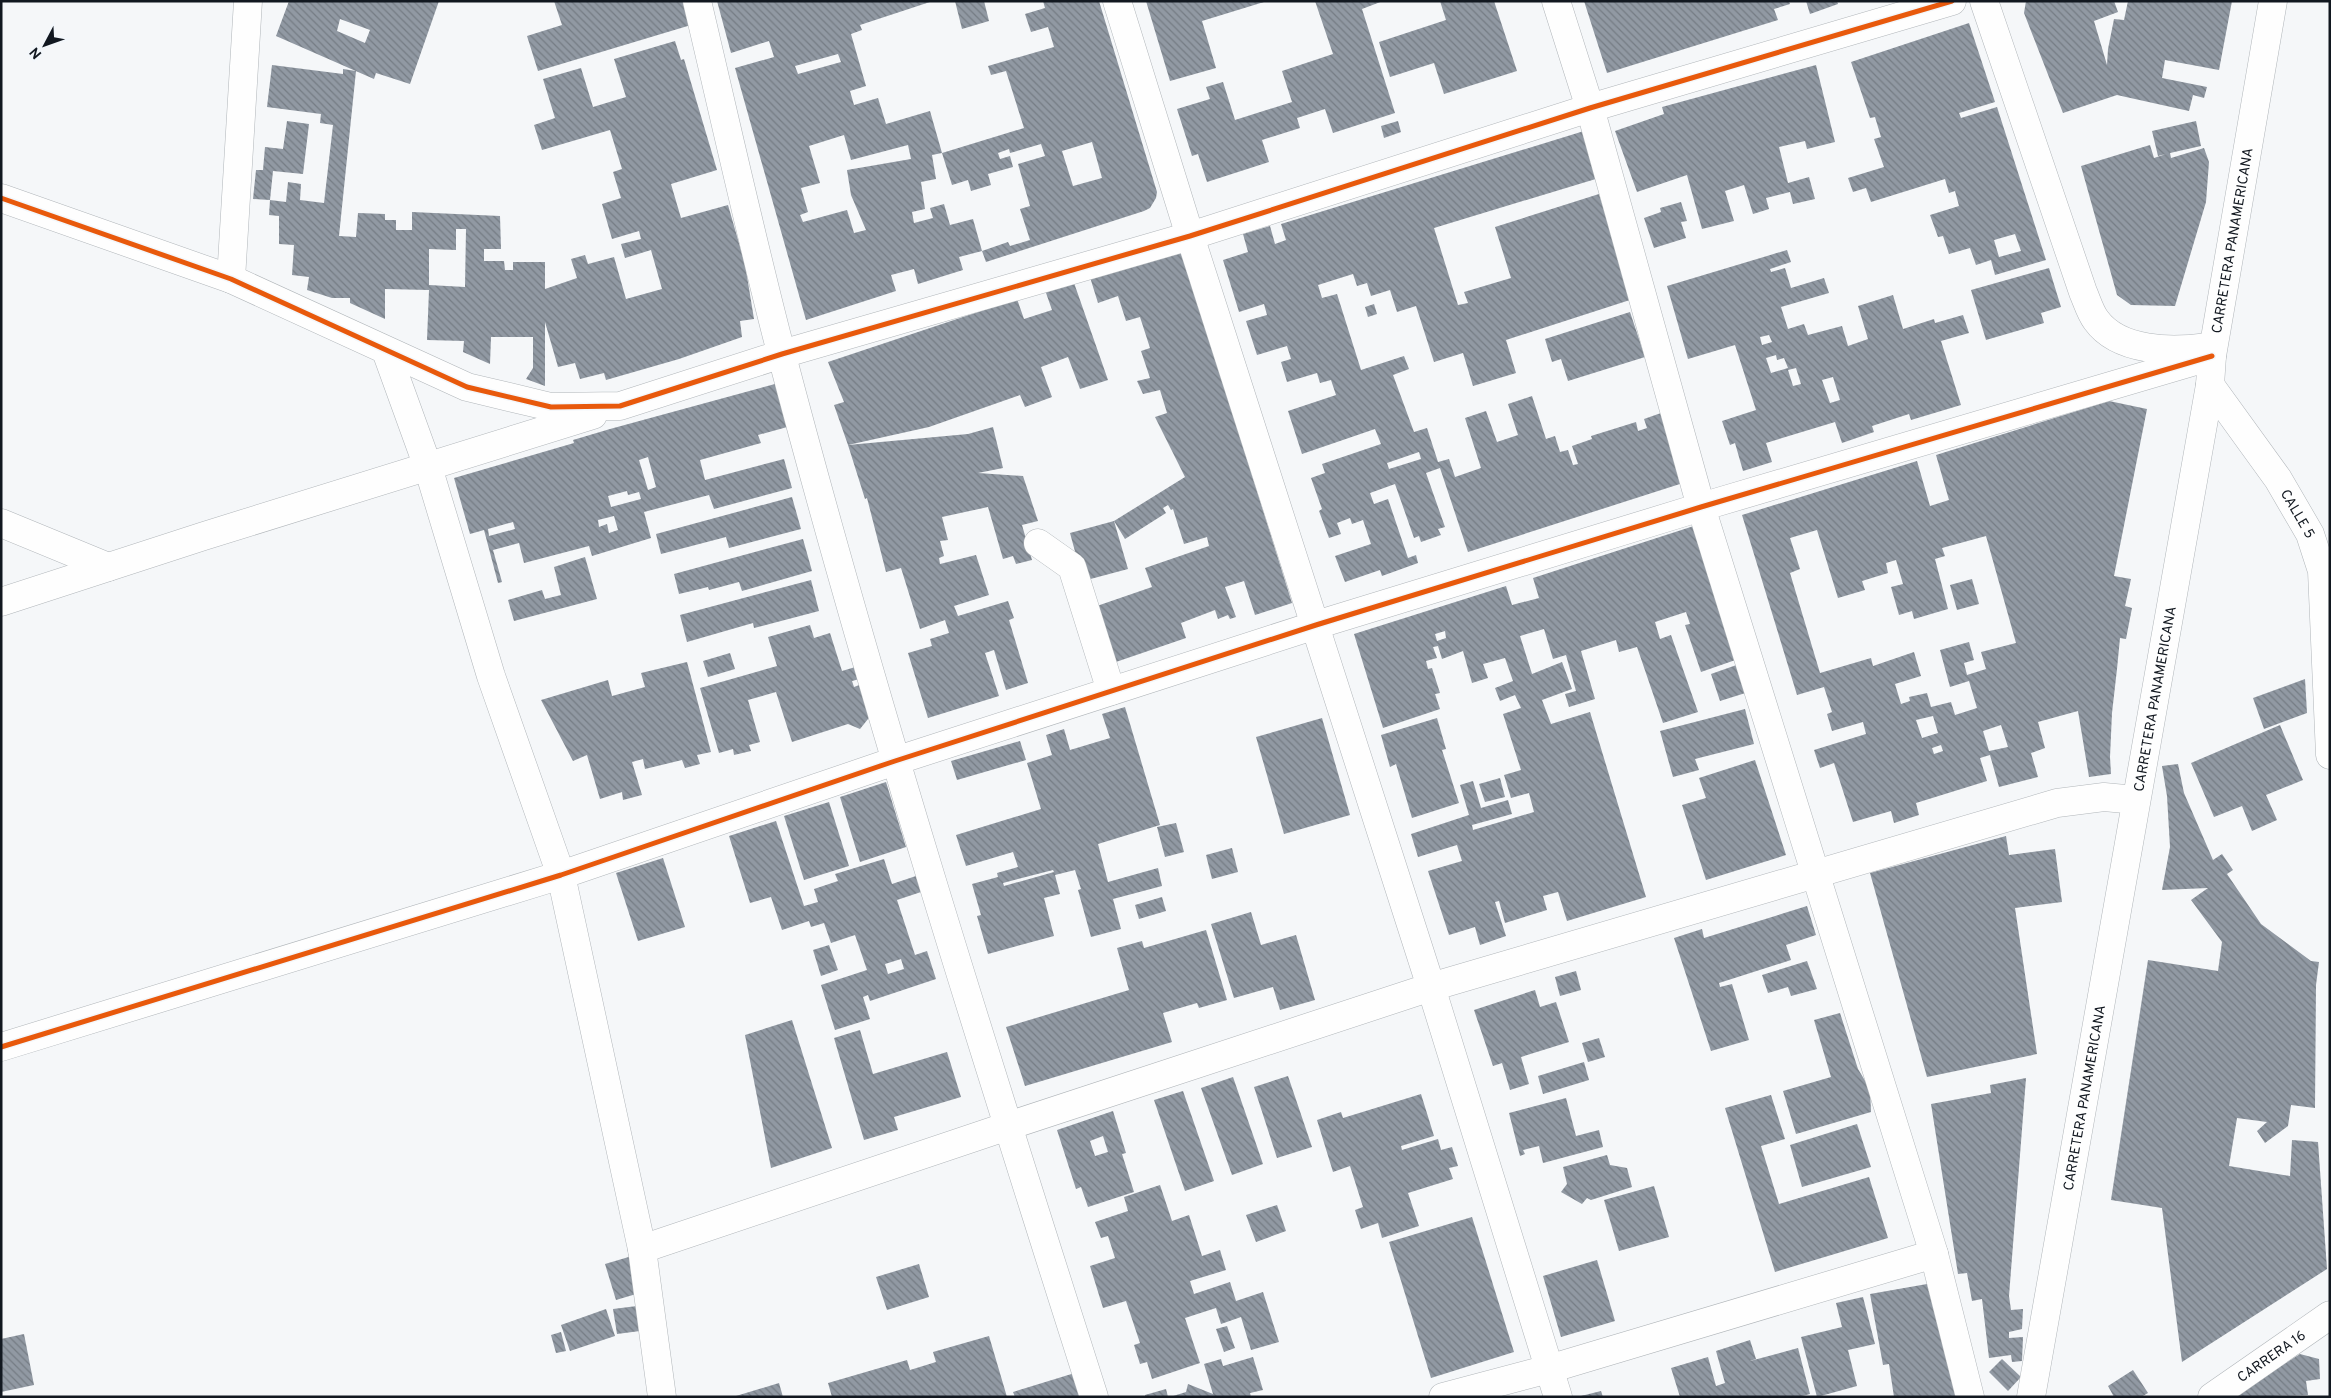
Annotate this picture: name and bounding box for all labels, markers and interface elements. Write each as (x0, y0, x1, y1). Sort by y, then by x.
north arrow (20, 20, 70, 70)
text: N (27, 43, 46, 62)
street label: CARRETERA PANAMERICANA (2209, 147, 2258, 335)
street label: CALLE 5 (2276, 487, 2318, 542)
street label: CARRETERA PANAMERICANA (2131, 605, 2181, 793)
street label: CARRETERA PANAMERICANA (2061, 1004, 2110, 1192)
street label: CARRERA 16 (2234, 1327, 2310, 1387)

